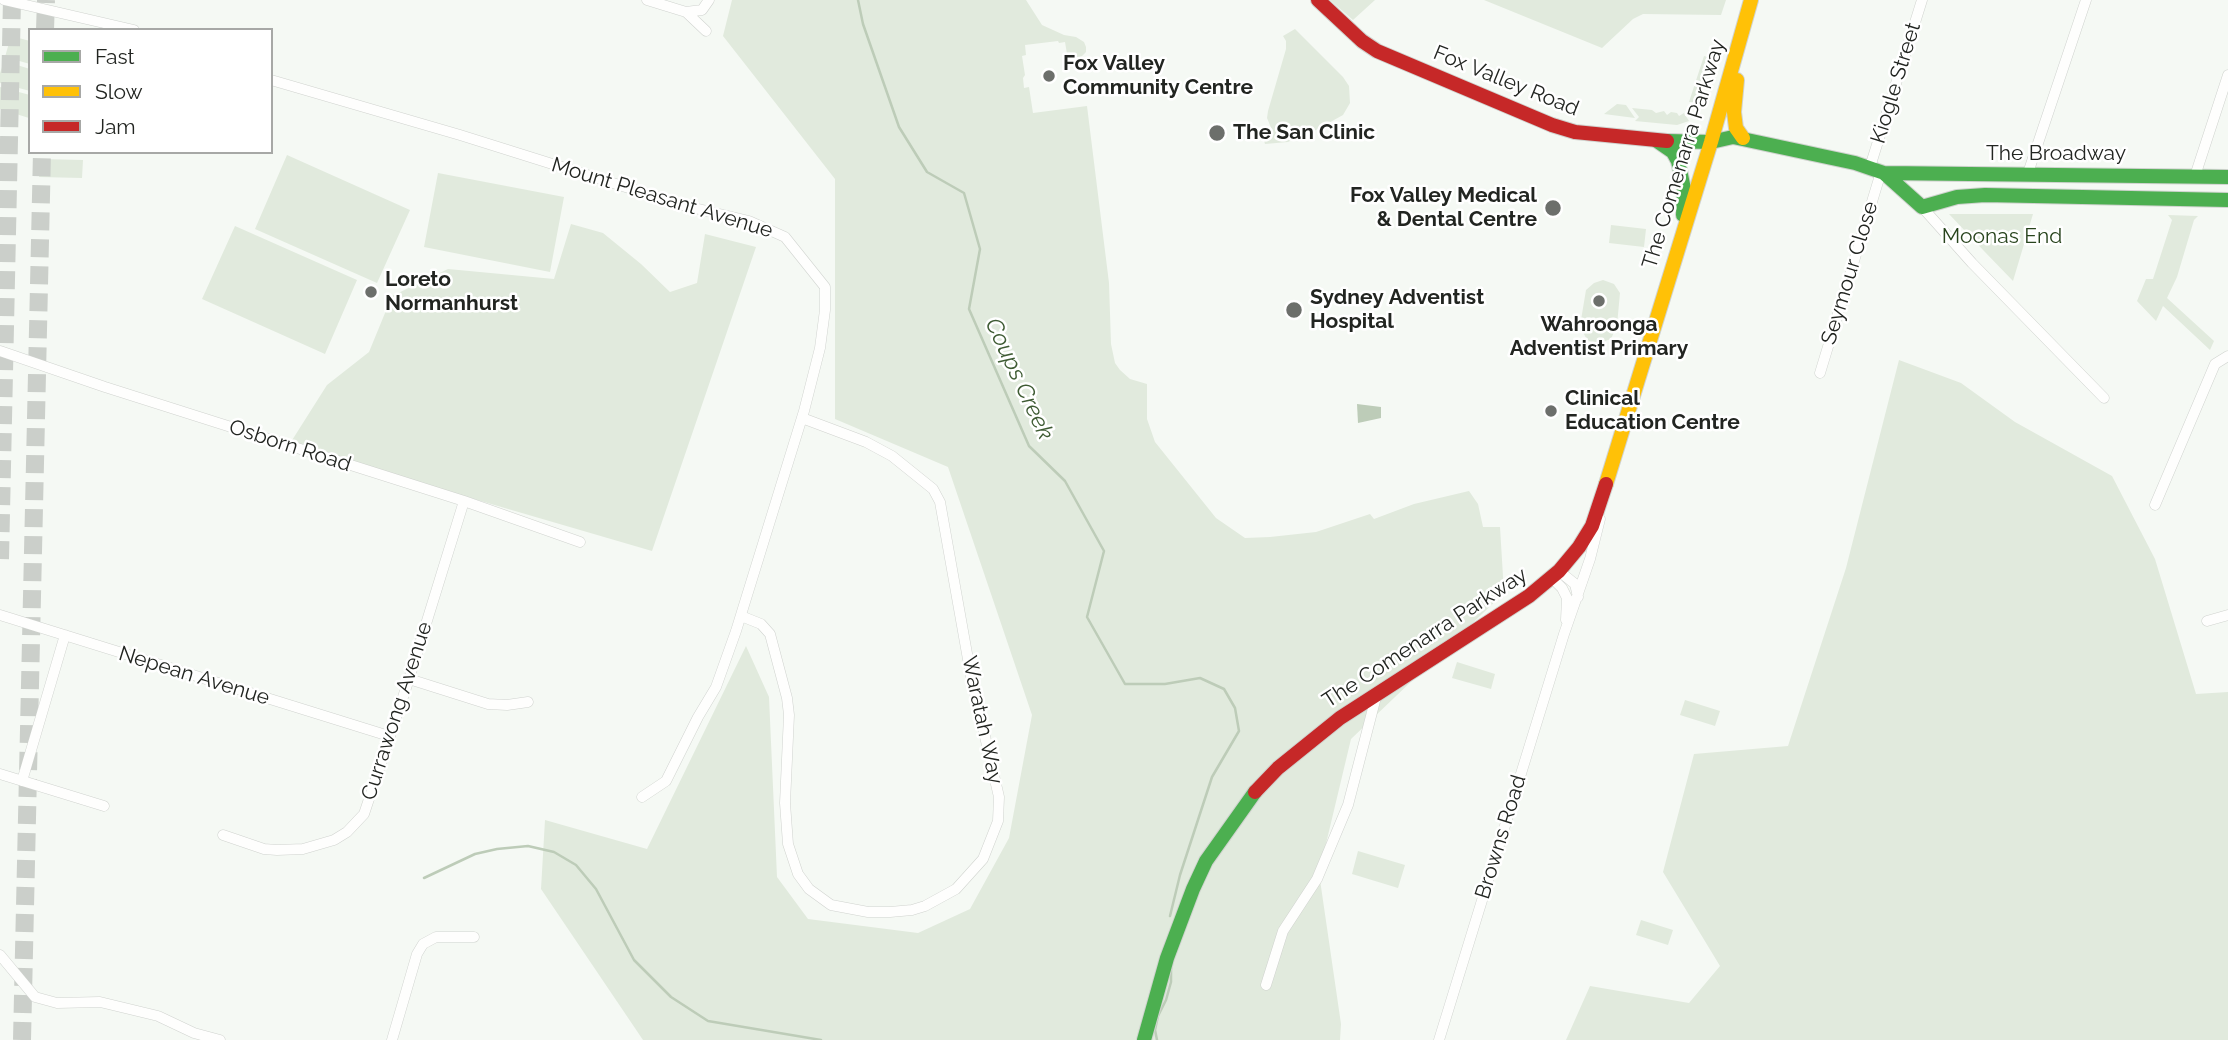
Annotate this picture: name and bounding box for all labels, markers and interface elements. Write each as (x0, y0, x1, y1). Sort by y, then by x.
street label: Kiogle Street (1866, 19, 1926, 147)
legend (28, 28, 273, 154)
street label: The Comenarra Parkway (1637, 36, 1731, 272)
street label: Fox Valley Road (1430, 40, 1582, 122)
text: Fast (95, 44, 135, 69)
place label: Fox Valley Community Centre (1063, 51, 1253, 101)
marker: Fox Valley Community Centre (1041, 68, 1057, 84)
text: Slow (95, 79, 143, 104)
text: Jam (95, 114, 136, 139)
place label: The San Clinic (1233, 120, 1375, 146)
marker: The San Clinic (1207, 123, 1227, 143)
street label: The Broadway (1986, 141, 2126, 167)
street label: Mount Pleasant Avenue (548, 152, 776, 244)
place label: Fox Valley Medical & Dental Centre (1350, 183, 1537, 233)
marker: Fox Valley Medical & Dental Centre (1543, 198, 1563, 218)
street label: Seymour Close (1816, 198, 1884, 348)
park label: Moonas End (1942, 224, 2062, 250)
place label: Loreto Normanhurst (385, 267, 518, 317)
marker: Loreto Normanhurst (363, 284, 379, 300)
place label: Sydney Adventist Hospital (1310, 285, 1484, 335)
marker: Wahroonga Adventist Primary (1591, 293, 1607, 309)
marker: Sydney Adventist Hospital (1284, 300, 1304, 320)
place label: Wahroonga Adventist Primary (1510, 312, 1688, 362)
water label: Coups Creek (979, 314, 1059, 444)
place label: Clinical Education Centre (1565, 386, 1740, 436)
marker: Clinical Education Centre (1543, 403, 1559, 419)
street label: Osborn Road (226, 414, 354, 478)
street label: The Comenarra Parkway (1318, 562, 1532, 714)
street label: Currawong Avenue (356, 619, 438, 803)
street label: Nepean Avenue (116, 641, 272, 711)
street label: Waratah Way (956, 654, 1008, 786)
street label: Browns Road (1470, 772, 1532, 902)

